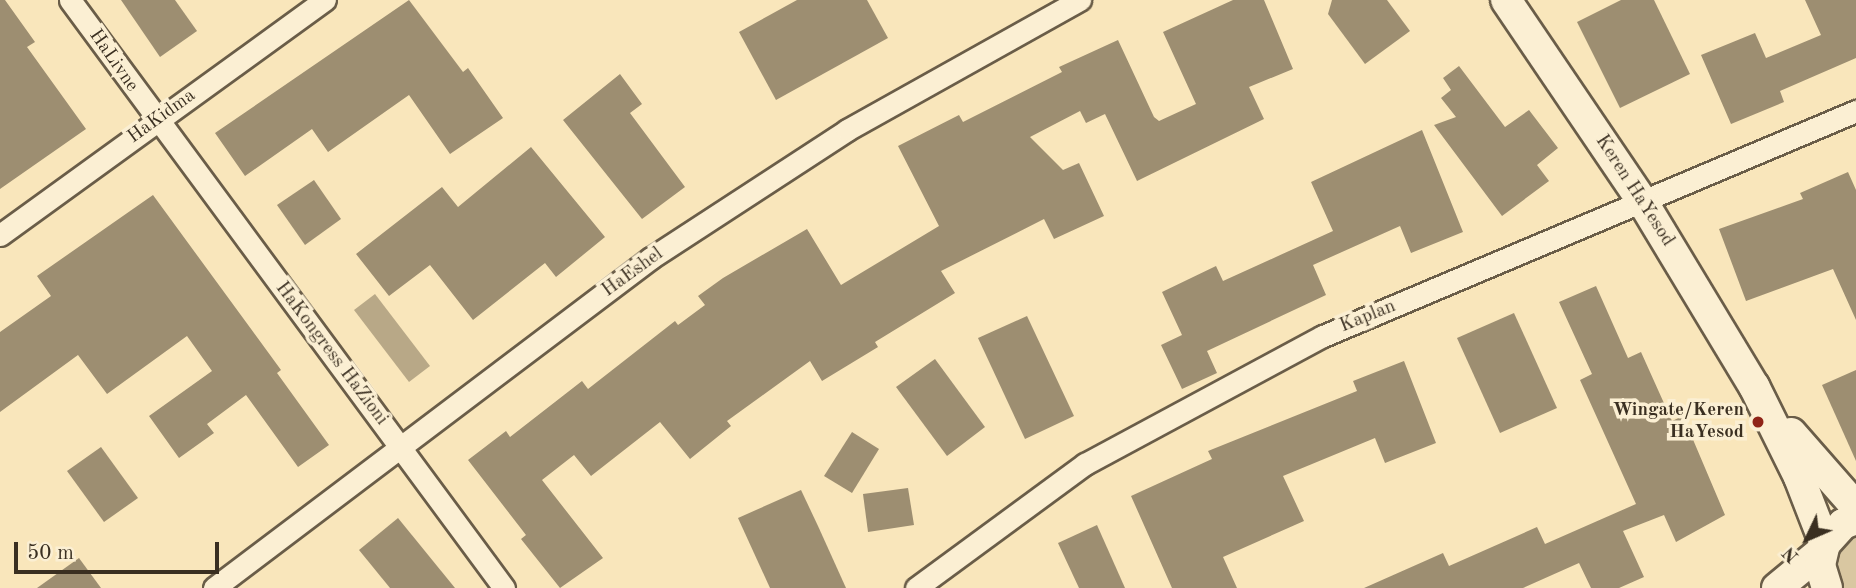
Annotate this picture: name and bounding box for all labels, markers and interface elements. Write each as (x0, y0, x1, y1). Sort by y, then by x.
street label: HaLivne (83, 25, 143, 97)
street label: HaKidma (124, 85, 200, 149)
street label: Keren HaYesod (1589, 131, 1679, 251)
street label: HaEshel (598, 243, 668, 303)
street label: HaKongress HaZioni (270, 278, 392, 430)
street label: Kaplan (1337, 295, 1399, 339)
place label: Wingate/Keren HaYesod (1613, 400, 1744, 444)
marker: Wingate/Keren HaYesod (1750, 414, 1766, 430)
north arrow (1772, 504, 1842, 574)
scale bar (18, 528, 222, 572)
text: N (1780, 542, 1803, 566)
text: 50 m (27, 543, 74, 564)

